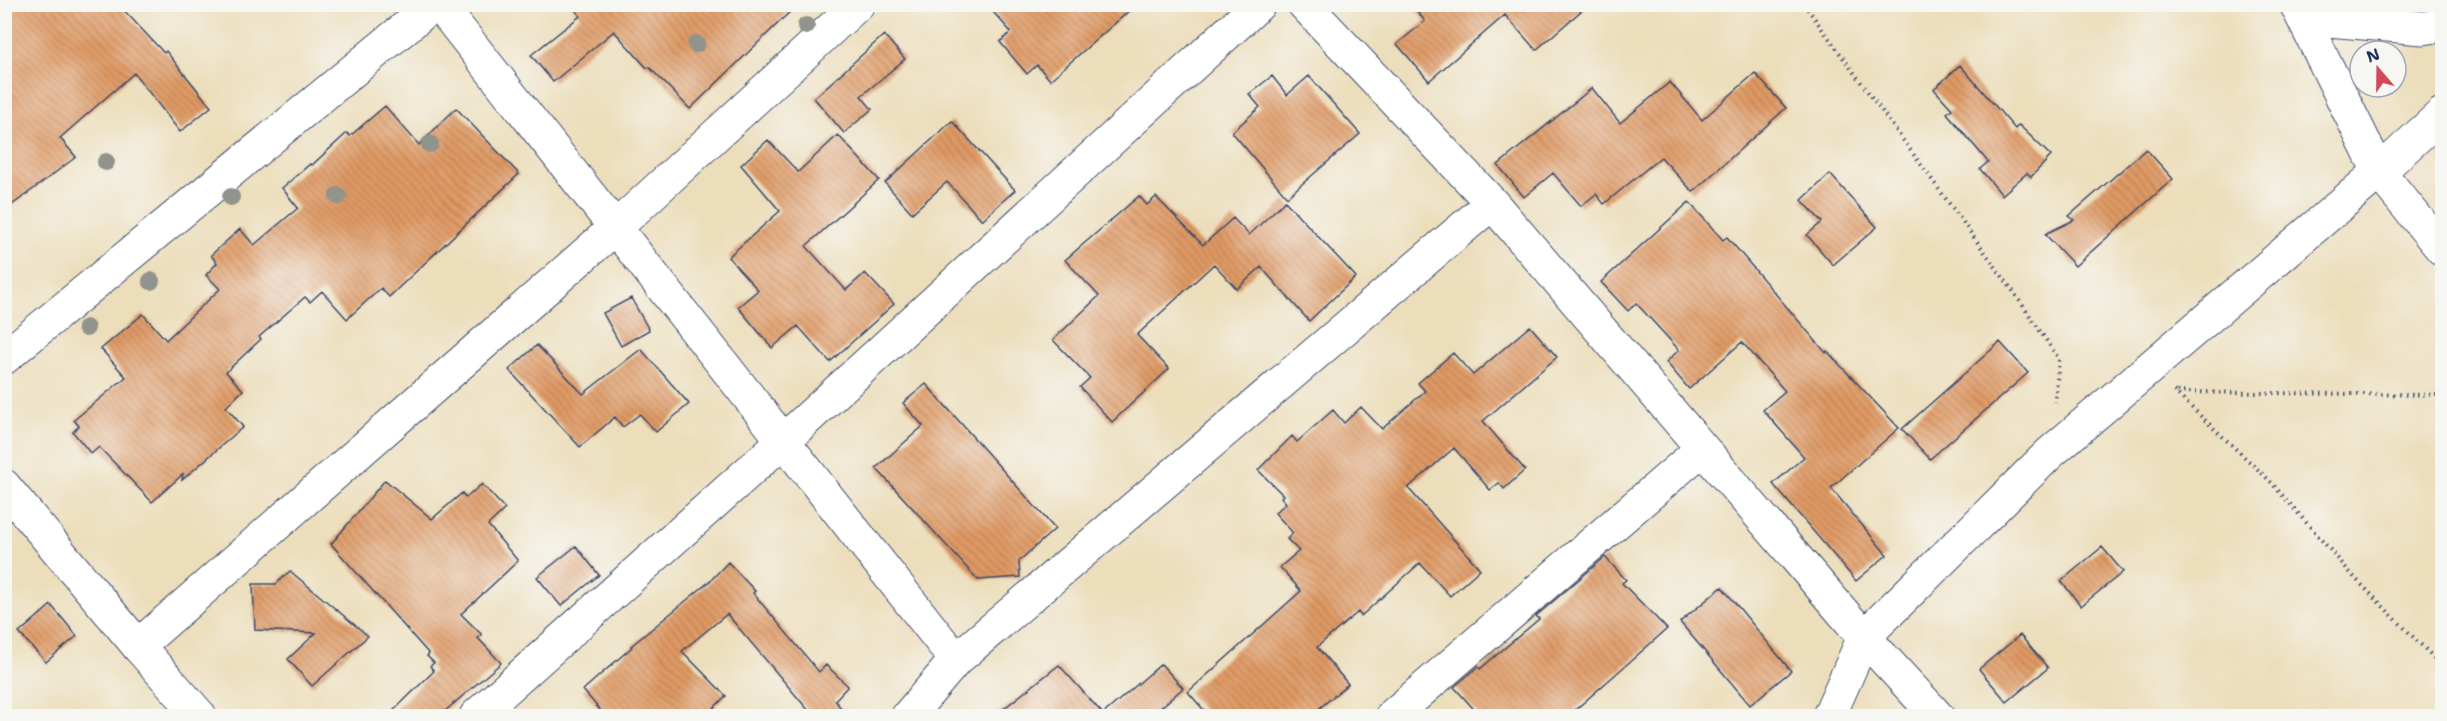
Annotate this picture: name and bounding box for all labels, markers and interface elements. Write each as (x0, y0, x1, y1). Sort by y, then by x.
north arrow (2348, 39, 2408, 99)
text: N (2363, 43, 2383, 67)

